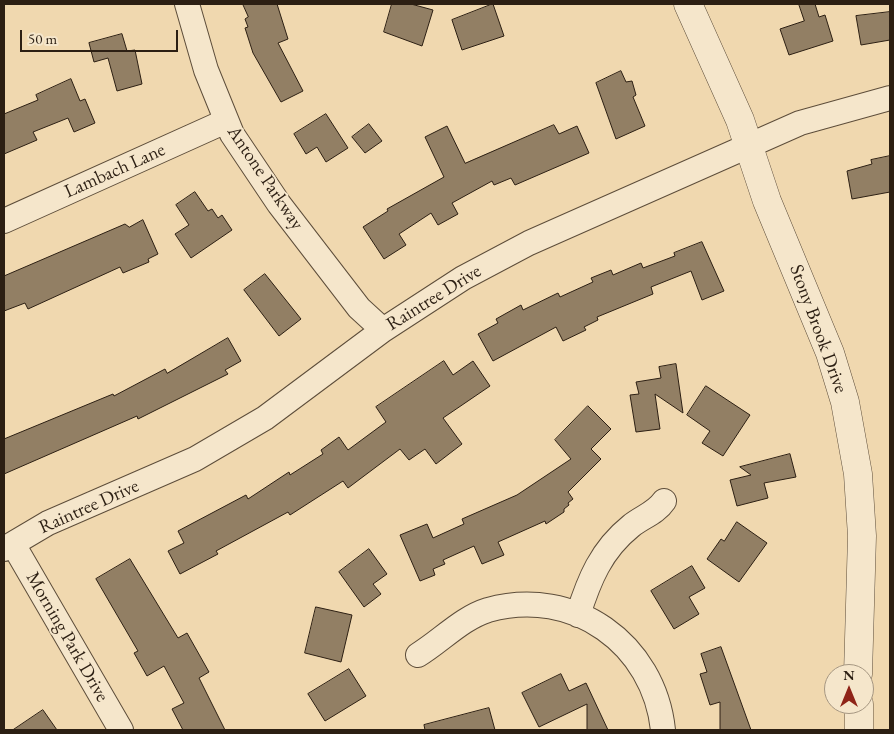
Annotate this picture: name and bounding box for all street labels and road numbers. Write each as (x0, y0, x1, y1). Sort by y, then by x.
street label: Antone Parkway (222, 122, 308, 234)
street label: Lambach Lane (61, 139, 169, 203)
street label: Raintree Drive (383, 260, 485, 336)
street label: Stony Brook Drive (784, 262, 852, 396)
street label: Raintree Drive (35, 475, 143, 539)
street label: Morning Park Drive (21, 568, 113, 706)

